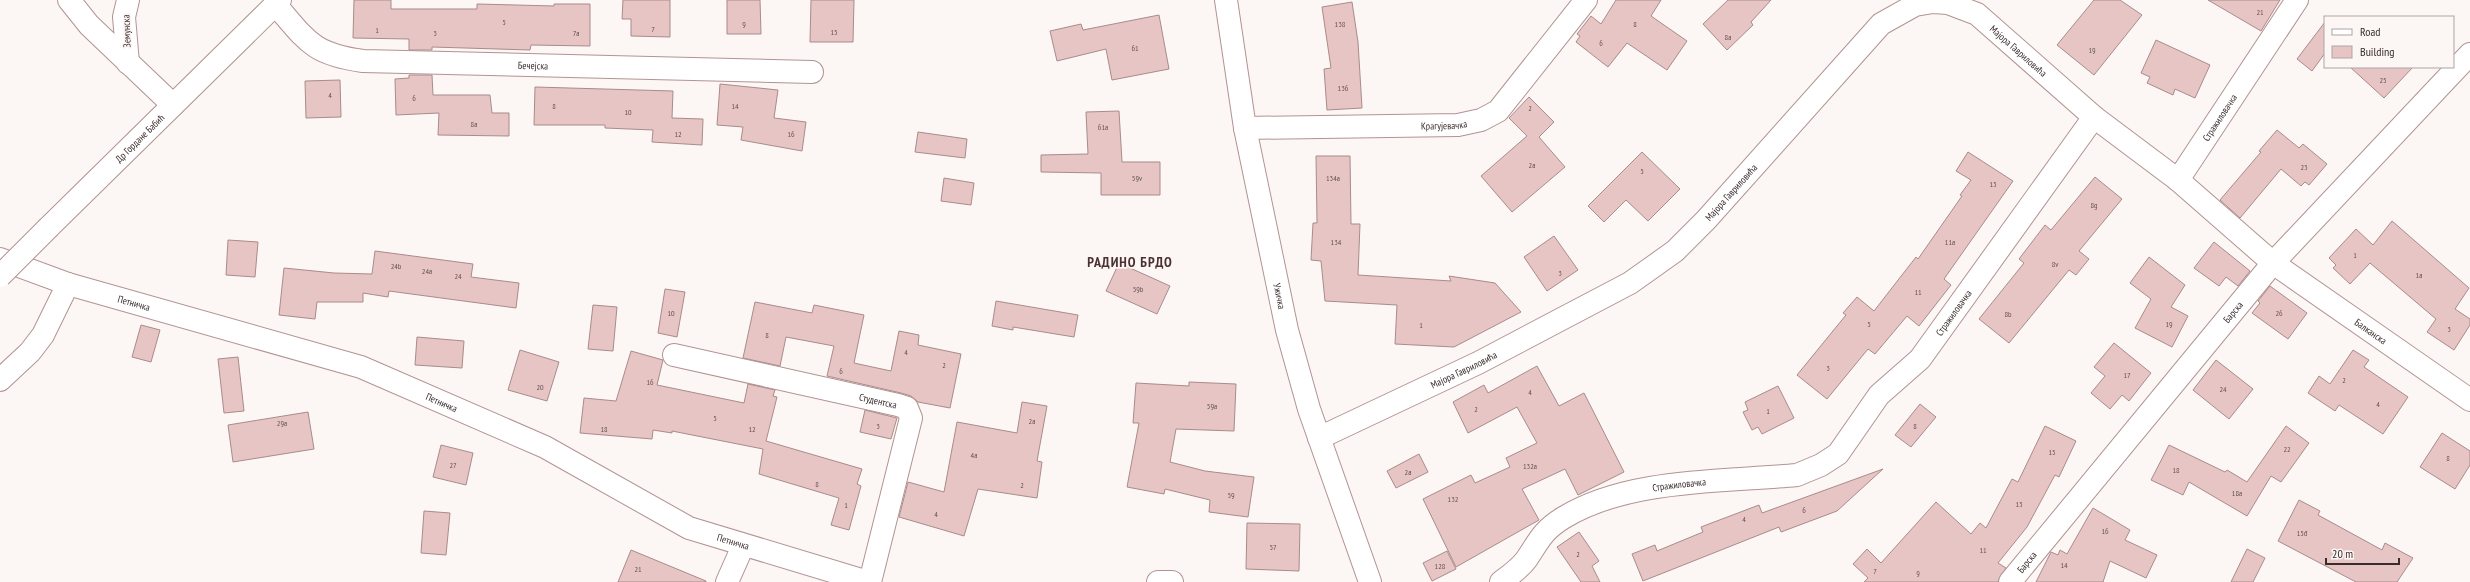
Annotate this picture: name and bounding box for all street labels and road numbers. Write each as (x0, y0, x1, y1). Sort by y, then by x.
street label: Земунска (119, 14, 134, 48)
street label: Мајора Гавриловића (1987, 22, 2050, 80)
street label: Бечејска (518, 59, 548, 73)
street label: Стражиловачка (2200, 92, 2240, 144)
street label: Др Гордане Бабић (113, 111, 167, 165)
street label: Крагујевачка (1421, 117, 1468, 133)
street label: Мајора Гавриловића (1702, 161, 1760, 224)
street label: Ужичка (1270, 282, 1288, 310)
street label: Стражиловачка (1933, 287, 1975, 339)
street label: Петничка (116, 292, 152, 314)
street label: Барска (2220, 299, 2246, 326)
street label: Балканска (2352, 316, 2389, 347)
street label: Мајора Гавриловића (1429, 348, 1499, 391)
street label: Петничка (424, 390, 459, 415)
street label: Студентска (858, 391, 898, 412)
street label: Стражиловачка (1652, 475, 1706, 494)
street label: Петничка (715, 531, 751, 553)
street label: Барска (2014, 549, 2040, 576)

